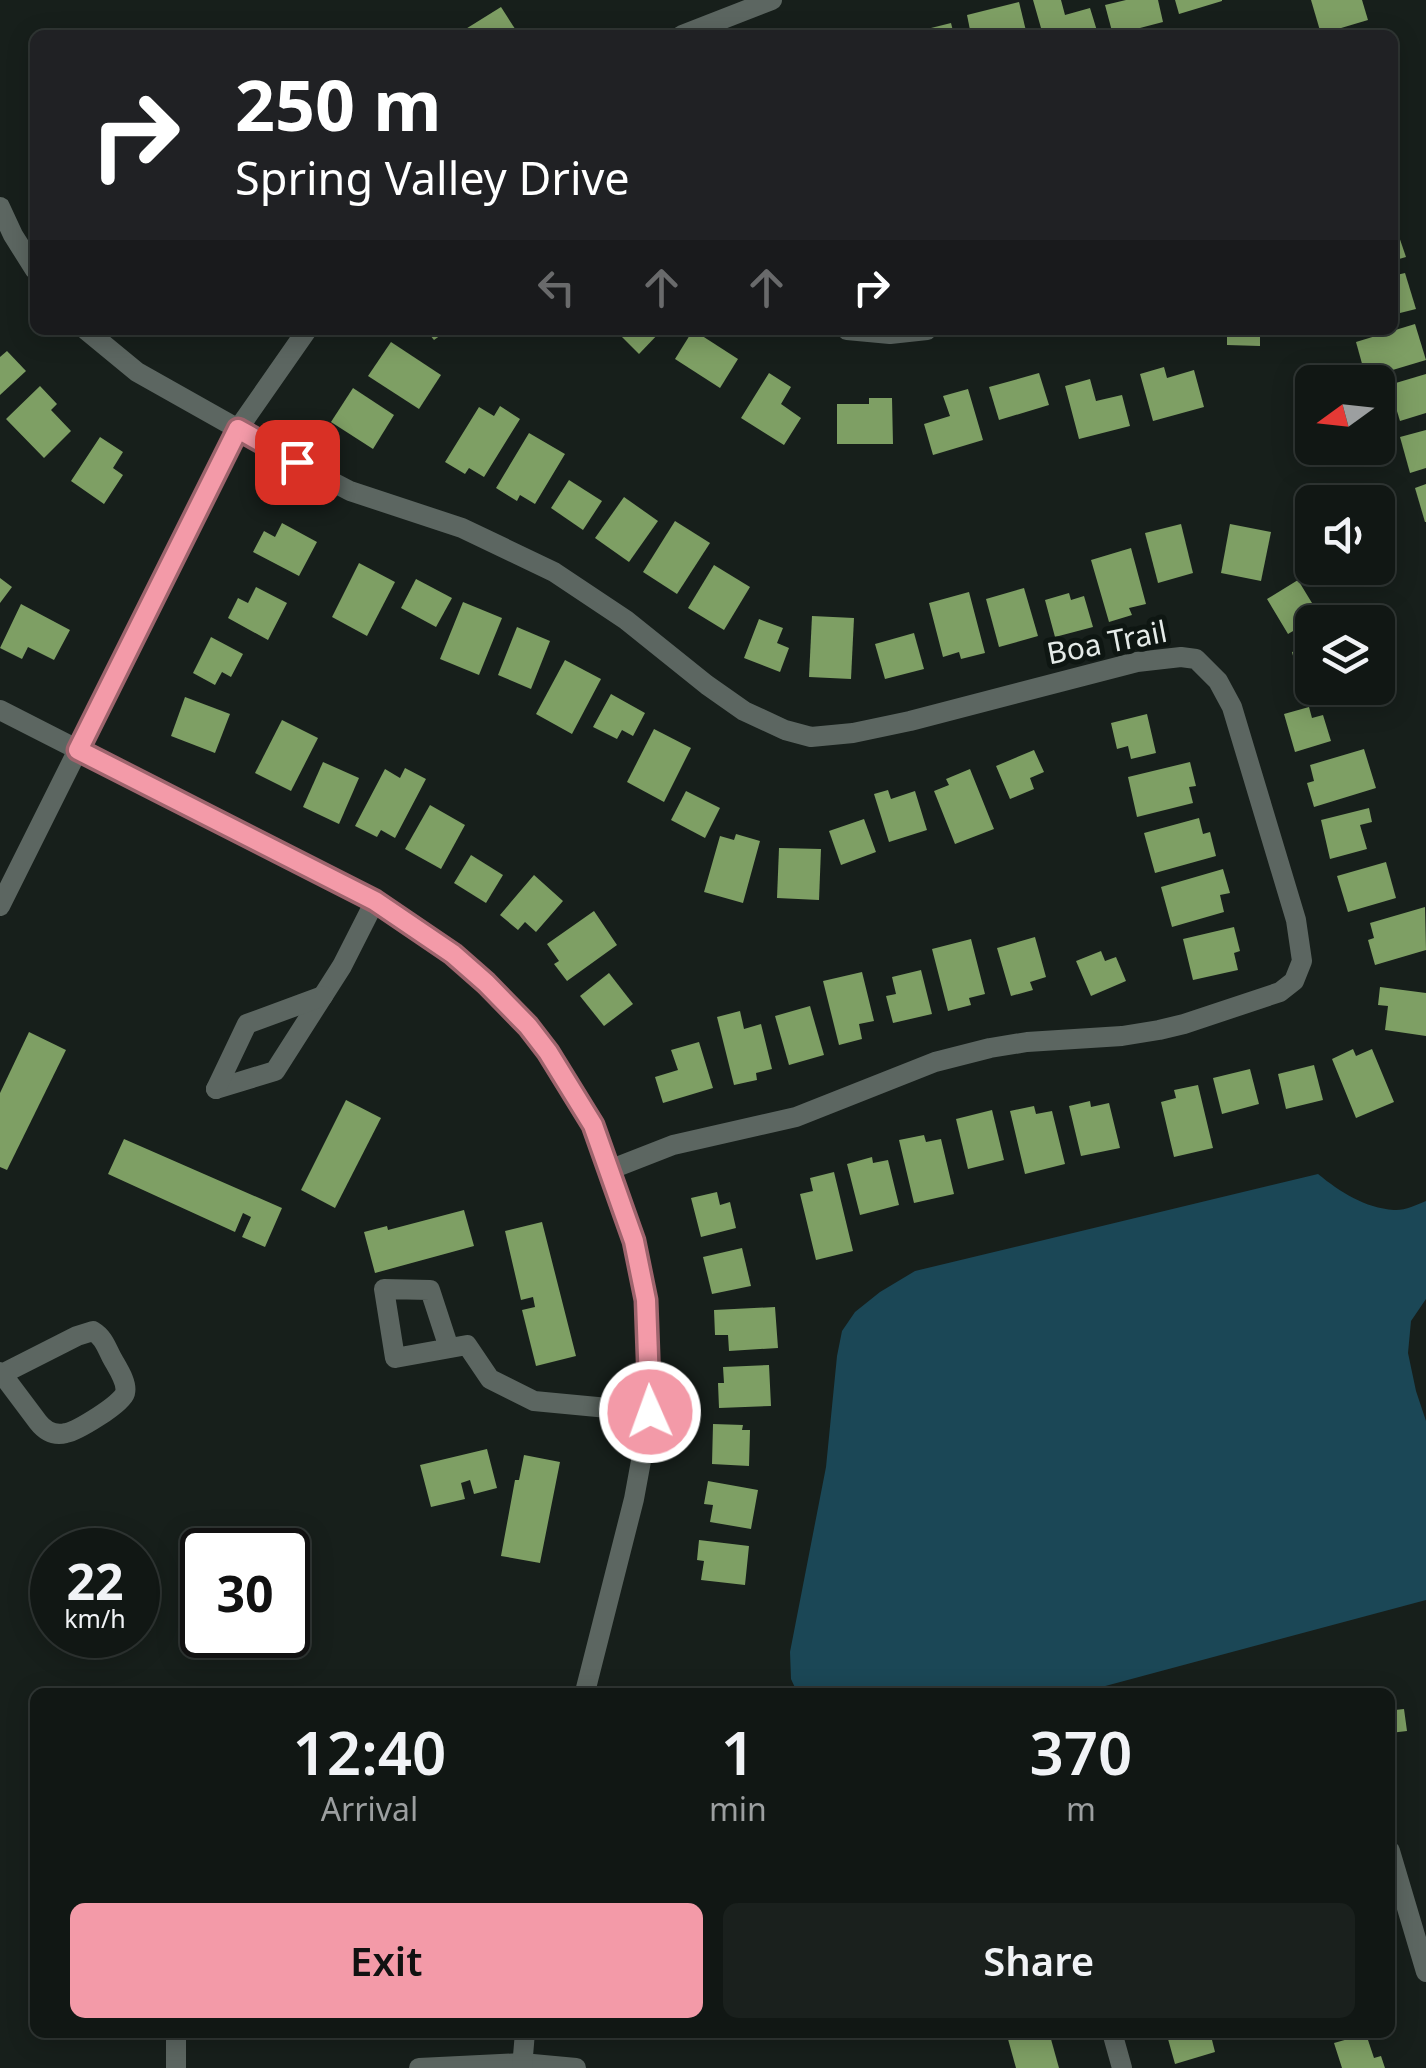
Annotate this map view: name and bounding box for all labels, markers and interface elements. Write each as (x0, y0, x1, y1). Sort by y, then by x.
text: 250 m (235, 56, 442, 152)
icon: right (70, 70, 200, 200)
text: Spring Valley Drive (235, 147, 630, 208)
icon: left (529, 260, 584, 315)
icon: ahead (634, 260, 689, 315)
icon: ahead (739, 260, 794, 315)
icon: right (844, 260, 899, 315)
north arrow (1295, 365, 1395, 465)
map controls (1295, 365, 1395, 705)
pin (255, 420, 340, 505)
icon: arrive (270, 435, 325, 490)
button: sound (1295, 485, 1395, 585)
button: layers (1295, 605, 1395, 705)
street label: Boa Trail (1043, 610, 1170, 673)
position arrow (598, 1360, 702, 1464)
speed limit sign: 30 (180, 1528, 310, 1658)
text: 22 (66, 1547, 124, 1615)
text: km/h (64, 1601, 126, 1635)
text: 12:40 (293, 1711, 446, 1793)
text: 1 (721, 1711, 755, 1793)
text: 370 (1029, 1711, 1132, 1793)
text: Arrival (321, 1787, 418, 1830)
text: min (709, 1787, 767, 1830)
text: m (1066, 1787, 1096, 1830)
button: Exit (70, 1903, 703, 2018)
button: Share (723, 1903, 1355, 2018)

